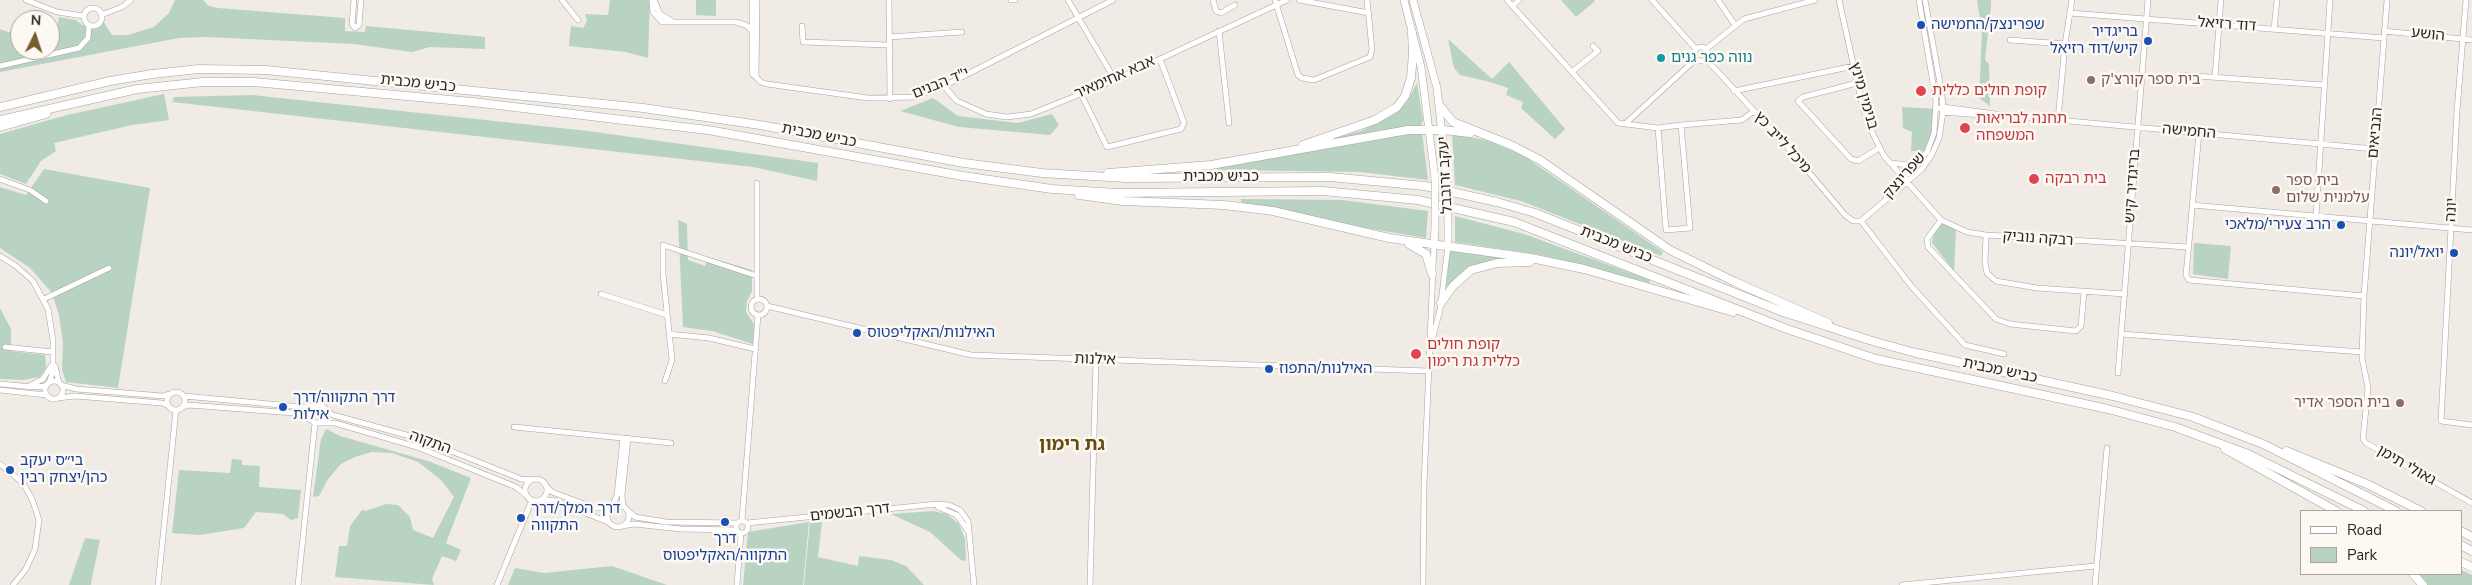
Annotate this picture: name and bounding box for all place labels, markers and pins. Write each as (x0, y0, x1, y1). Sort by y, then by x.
place label: שפרינצק/החמישה (1931, 16, 2045, 34)
marker: שפרינצק/החמישה (1915, 19, 1927, 31)
place label: בריגדיר קיש/דוד רזיאל (2050, 23, 2138, 58)
marker: בריגדיר קיש/דוד רזיאל (2142, 35, 2154, 47)
place label: נווה כפר גנים (1671, 49, 1752, 67)
marker: נווה כפר גנים (1655, 52, 1667, 64)
place label: בית ספר קורצ'ק (2101, 71, 2201, 89)
marker: בית ספר קורצ'ק (2085, 74, 2097, 86)
place label: קופת חולים כללית (1932, 82, 2047, 100)
marker: קופת חולים כללית (1914, 84, 1928, 98)
place label: תחנה לבריאות המשפחה (1976, 110, 2067, 145)
marker: תחנה לבריאות המשפחה (1958, 121, 1972, 135)
place label: בית רבקה (2045, 170, 2106, 188)
marker: בית רבקה (2027, 172, 2041, 186)
place label: בית ספר עלמנית שלום (2286, 172, 2370, 207)
marker: בית ספר עלמנית שלום (2270, 184, 2282, 196)
place label: הרב צעירי/מלאכי (2225, 216, 2331, 234)
marker: הרב צעירי/מלאכי (2335, 219, 2347, 231)
place label: יואל/יונה (2390, 244, 2444, 262)
marker: יואל/יונה (2448, 247, 2460, 259)
place label: האילנות/האקליפטוס (867, 324, 995, 342)
marker: האילנות/האקליפטוס (851, 327, 863, 339)
place label: קופת חולים כללית גת רימון (1427, 336, 1520, 371)
marker: קופת חולים כללית גת רימון (1409, 347, 1423, 361)
place label: האילנות/התפוז (1279, 360, 1372, 378)
marker: האילנות/התפוז (1263, 363, 1275, 375)
place label: דרך התקווה/דרך אילות (293, 389, 395, 424)
place label: בית הספר אדיר (2294, 394, 2390, 412)
marker: בית הספר אדיר (2394, 397, 2406, 409)
marker: דרך התקווה/דרך אילות (277, 401, 289, 413)
place label: בי״ס יעקב כהן/יצחק רבין (20, 452, 107, 487)
marker: בי״ס יעקב כהן/יצחק רבין (4, 464, 16, 476)
place label: דרך המלך/דרך התקווה (531, 500, 621, 535)
marker: דרך המלך/דרך התקווה (515, 512, 527, 524)
marker: דרך התקווה/האקליפטוס (719, 516, 731, 528)
place label: דרך התקווה/האקליפטוס (663, 530, 787, 565)

